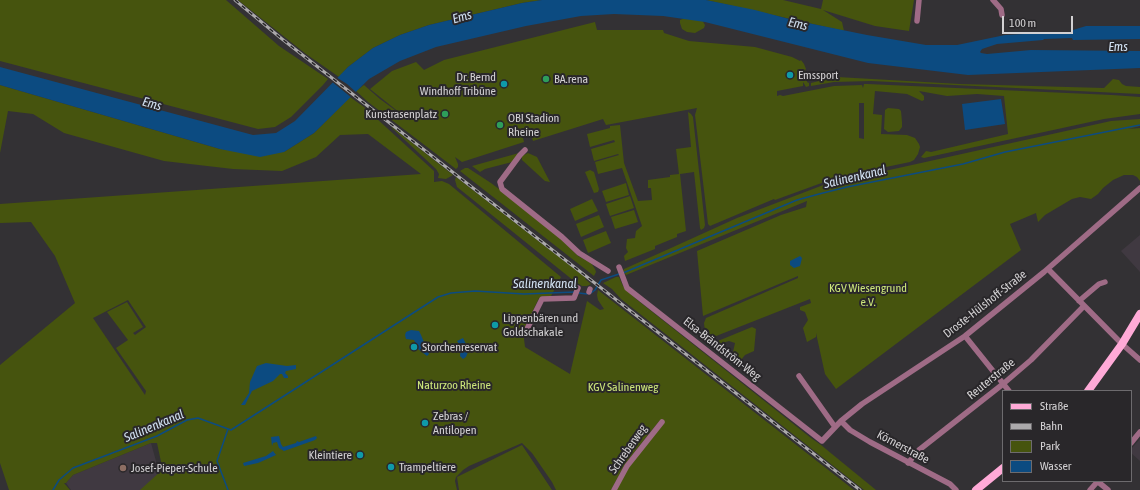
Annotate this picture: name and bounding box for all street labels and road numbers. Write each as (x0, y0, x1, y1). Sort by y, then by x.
street label: Droste-Hülshoff-Straße (941, 267, 1029, 341)
street label: Elsa-Brändström-Weg (680, 314, 764, 384)
street label: Reuterstraße (964, 355, 1018, 403)
street label: Schreberweg (606, 422, 650, 476)
street label: Körnerstraße (874, 427, 932, 467)

